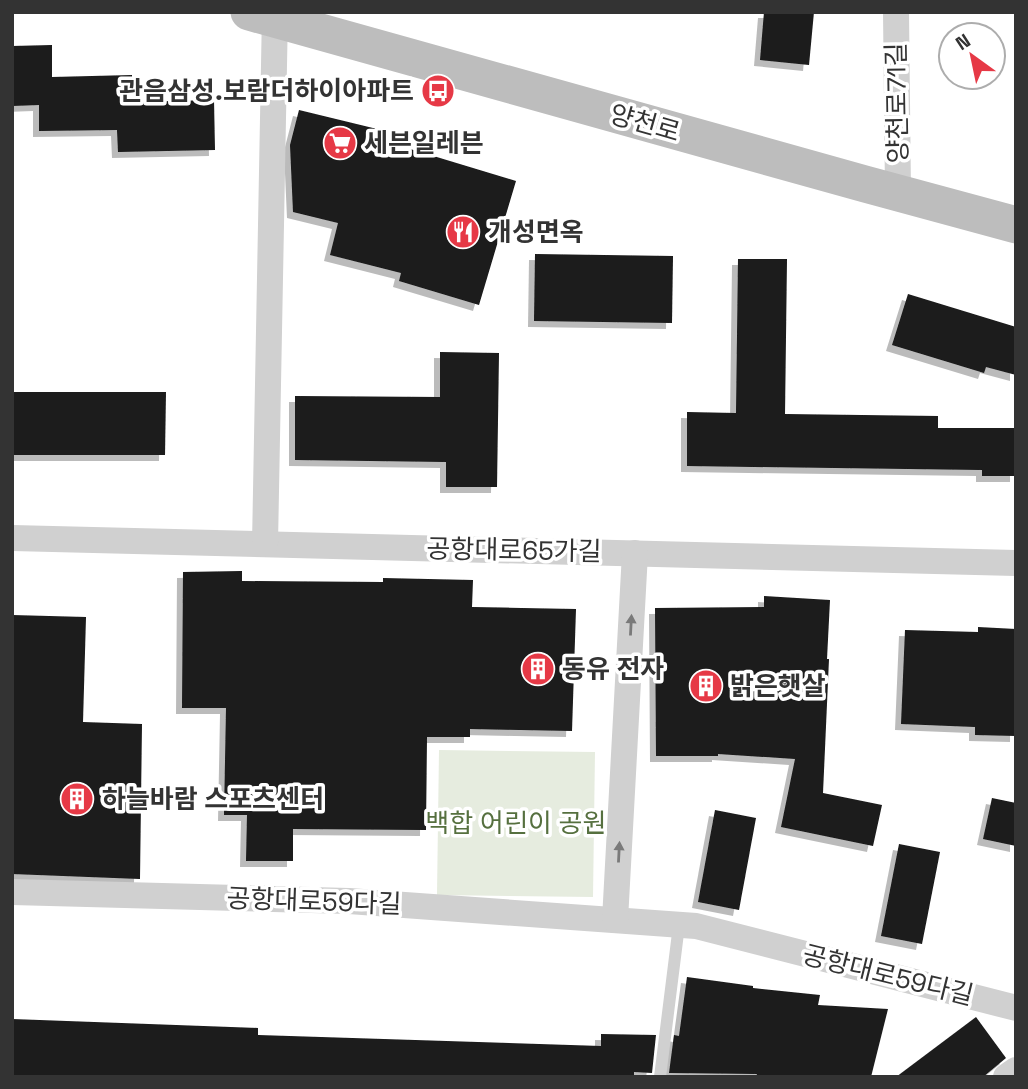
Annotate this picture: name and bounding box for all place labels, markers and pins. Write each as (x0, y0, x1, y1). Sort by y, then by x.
bus stop icon: 관음삼성.보람더하이아파트 (419, 72, 457, 110)
place label: 관음삼성.보람더하이아파트 (119, 74, 414, 108)
supermarket icon: 세븐일레븐 (321, 124, 359, 162)
place label: 세븐일레븐 (364, 126, 484, 160)
restaurant icon: 개성면옥 (444, 213, 482, 251)
place label: 개성면옥 (488, 215, 584, 249)
building icon: 동유 전자 (519, 650, 557, 688)
place label: 동유 전자 (562, 652, 664, 686)
building icon: 밝은햇살 (687, 667, 725, 705)
place label: 밝은햇살 (730, 669, 826, 703)
building icon: 하늘바람 스포츠센터 (58, 780, 96, 818)
place label: 하늘바람 스포츠센터 (102, 782, 324, 816)

